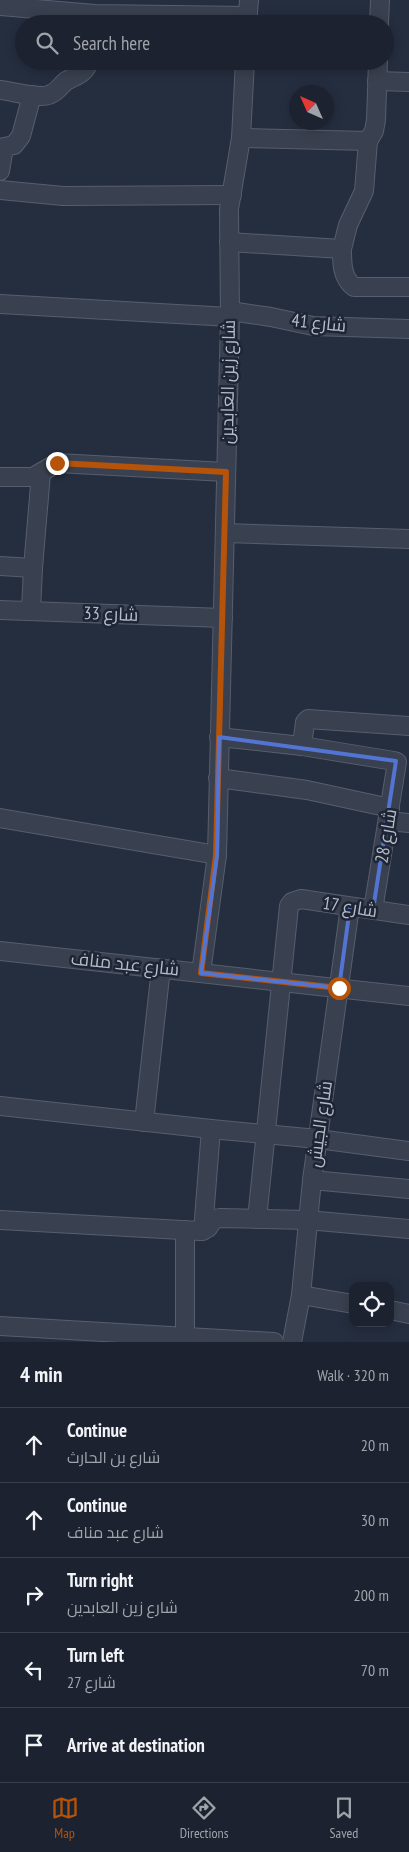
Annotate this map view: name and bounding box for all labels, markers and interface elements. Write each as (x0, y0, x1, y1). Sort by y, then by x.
search box (15, 15, 394, 70)
icon: search (33, 29, 61, 57)
text: Search here (73, 31, 150, 55)
north arrow (289, 85, 334, 130)
street label: شارع 41 (290, 308, 348, 338)
street label: شارع زين العابدين (215, 320, 241, 444)
route end (46, 452, 69, 475)
street label: شارع 33 (83, 601, 139, 627)
street label: شارع 28 (369, 807, 403, 865)
street label: شارع 17 (321, 891, 379, 923)
street label: شارع عبد مناف (70, 946, 180, 982)
route start (328, 977, 351, 1000)
street label: شارع الجيش (302, 1079, 338, 1169)
map controls (349, 1282, 394, 1327)
button: locate (349, 1282, 394, 1327)
text: 4 min (20, 1361, 62, 1388)
text: Walk · 320 m (317, 1365, 389, 1385)
text: Continue (67, 1418, 127, 1442)
icon: ahead (20, 1431, 48, 1459)
text: 20 m (361, 1435, 389, 1455)
text: شارع بن الحارث (67, 1447, 160, 1467)
text: Continue (67, 1493, 127, 1517)
icon: ahead (20, 1506, 48, 1534)
text: 30 m (361, 1510, 389, 1530)
text: شارع عبد مناف (67, 1522, 164, 1542)
text: Turn right (67, 1568, 133, 1592)
icon: right (20, 1581, 48, 1609)
text: 200 m (354, 1585, 389, 1605)
text: شارع زين العابدين (67, 1597, 178, 1617)
text: Turn left (67, 1643, 124, 1667)
icon: left (20, 1656, 48, 1684)
text: 70 m (361, 1660, 389, 1680)
text: شارع 27 (67, 1672, 116, 1692)
icon: arrive (20, 1731, 48, 1759)
text: Arrive at destination (67, 1733, 205, 1757)
tab: Map (51, 1794, 79, 1842)
tab: Directions (180, 1794, 228, 1842)
tab: Saved (330, 1794, 358, 1842)

